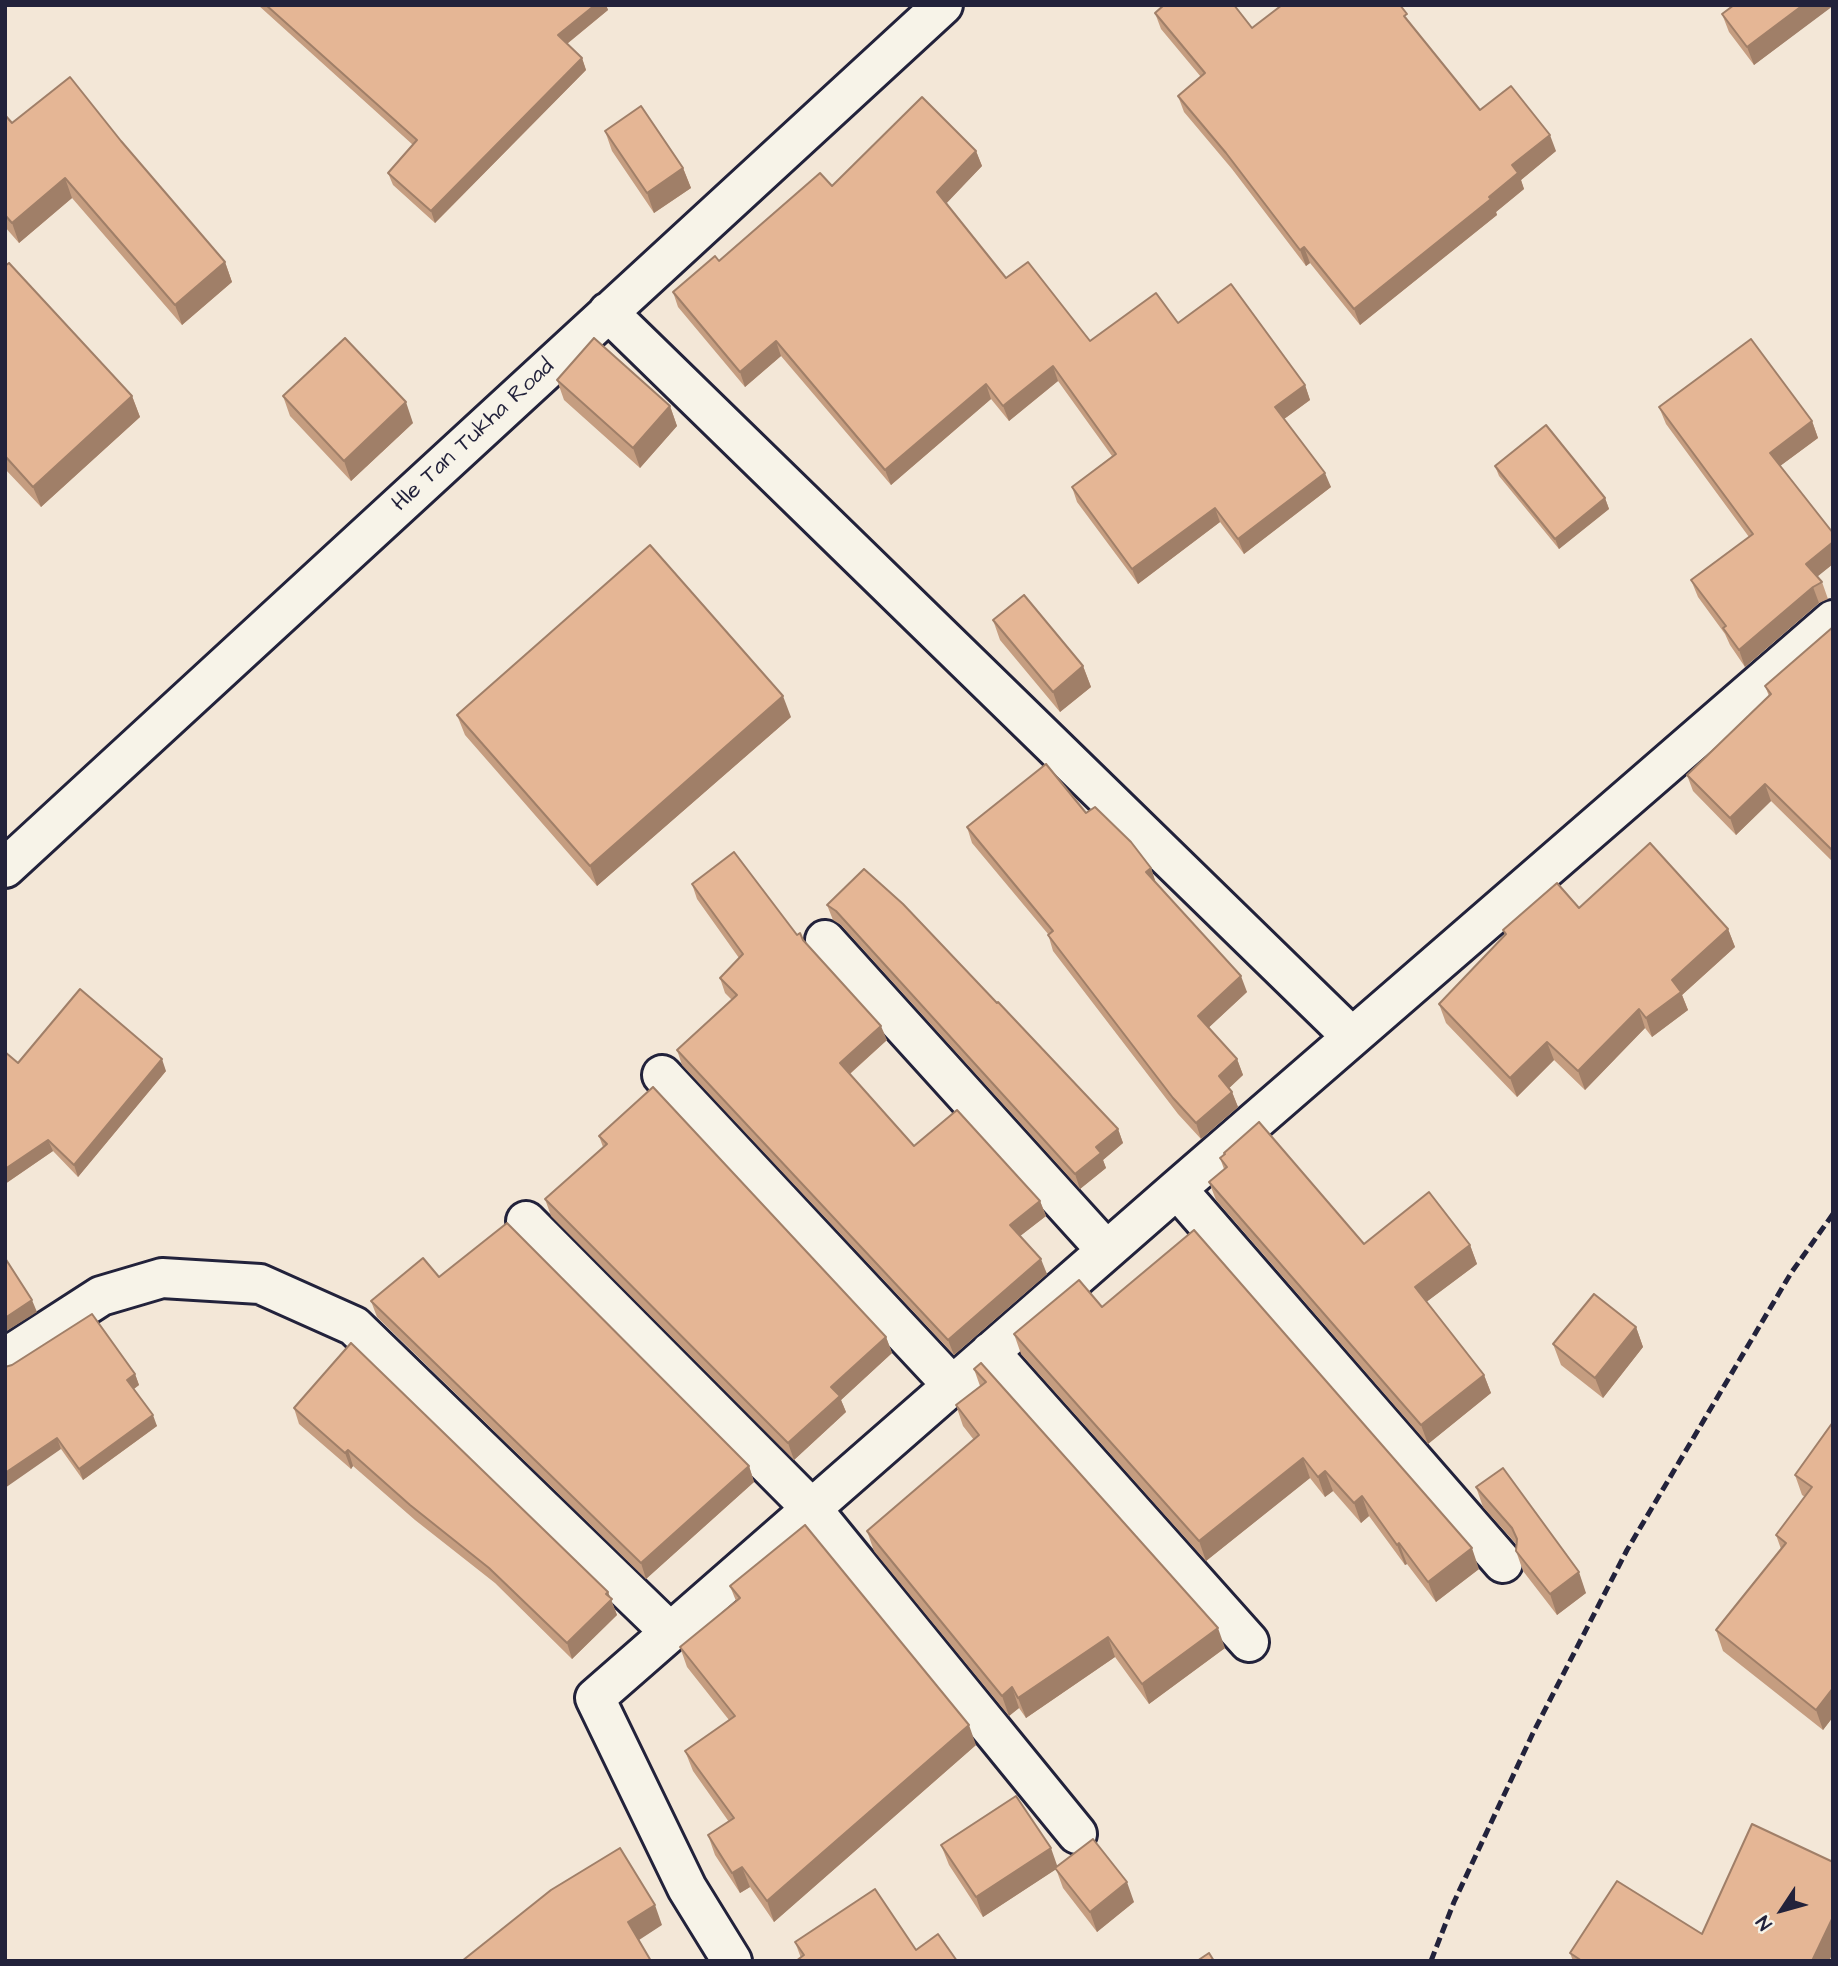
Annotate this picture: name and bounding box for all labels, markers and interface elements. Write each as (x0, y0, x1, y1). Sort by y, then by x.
street label: Hle Tan Tukha Road (387, 354, 561, 518)
north arrow (1747, 1875, 1817, 1945)
text: N (1750, 1910, 1779, 1935)

